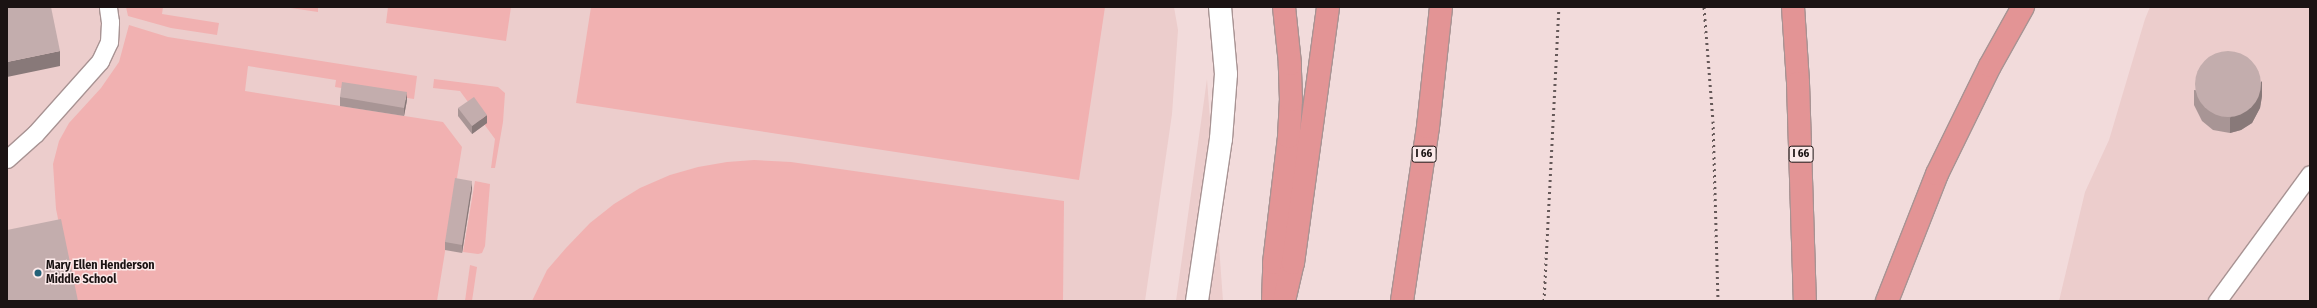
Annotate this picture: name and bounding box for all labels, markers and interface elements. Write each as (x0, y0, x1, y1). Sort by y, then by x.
road number: I 66 (1411, 145, 1437, 163)
road number: I 66 (1788, 145, 1814, 163)
place label: Mary Ellen Henderson Middle School (46, 259, 155, 287)
marker: Mary Ellen Henderson Middle School (33, 268, 43, 278)

